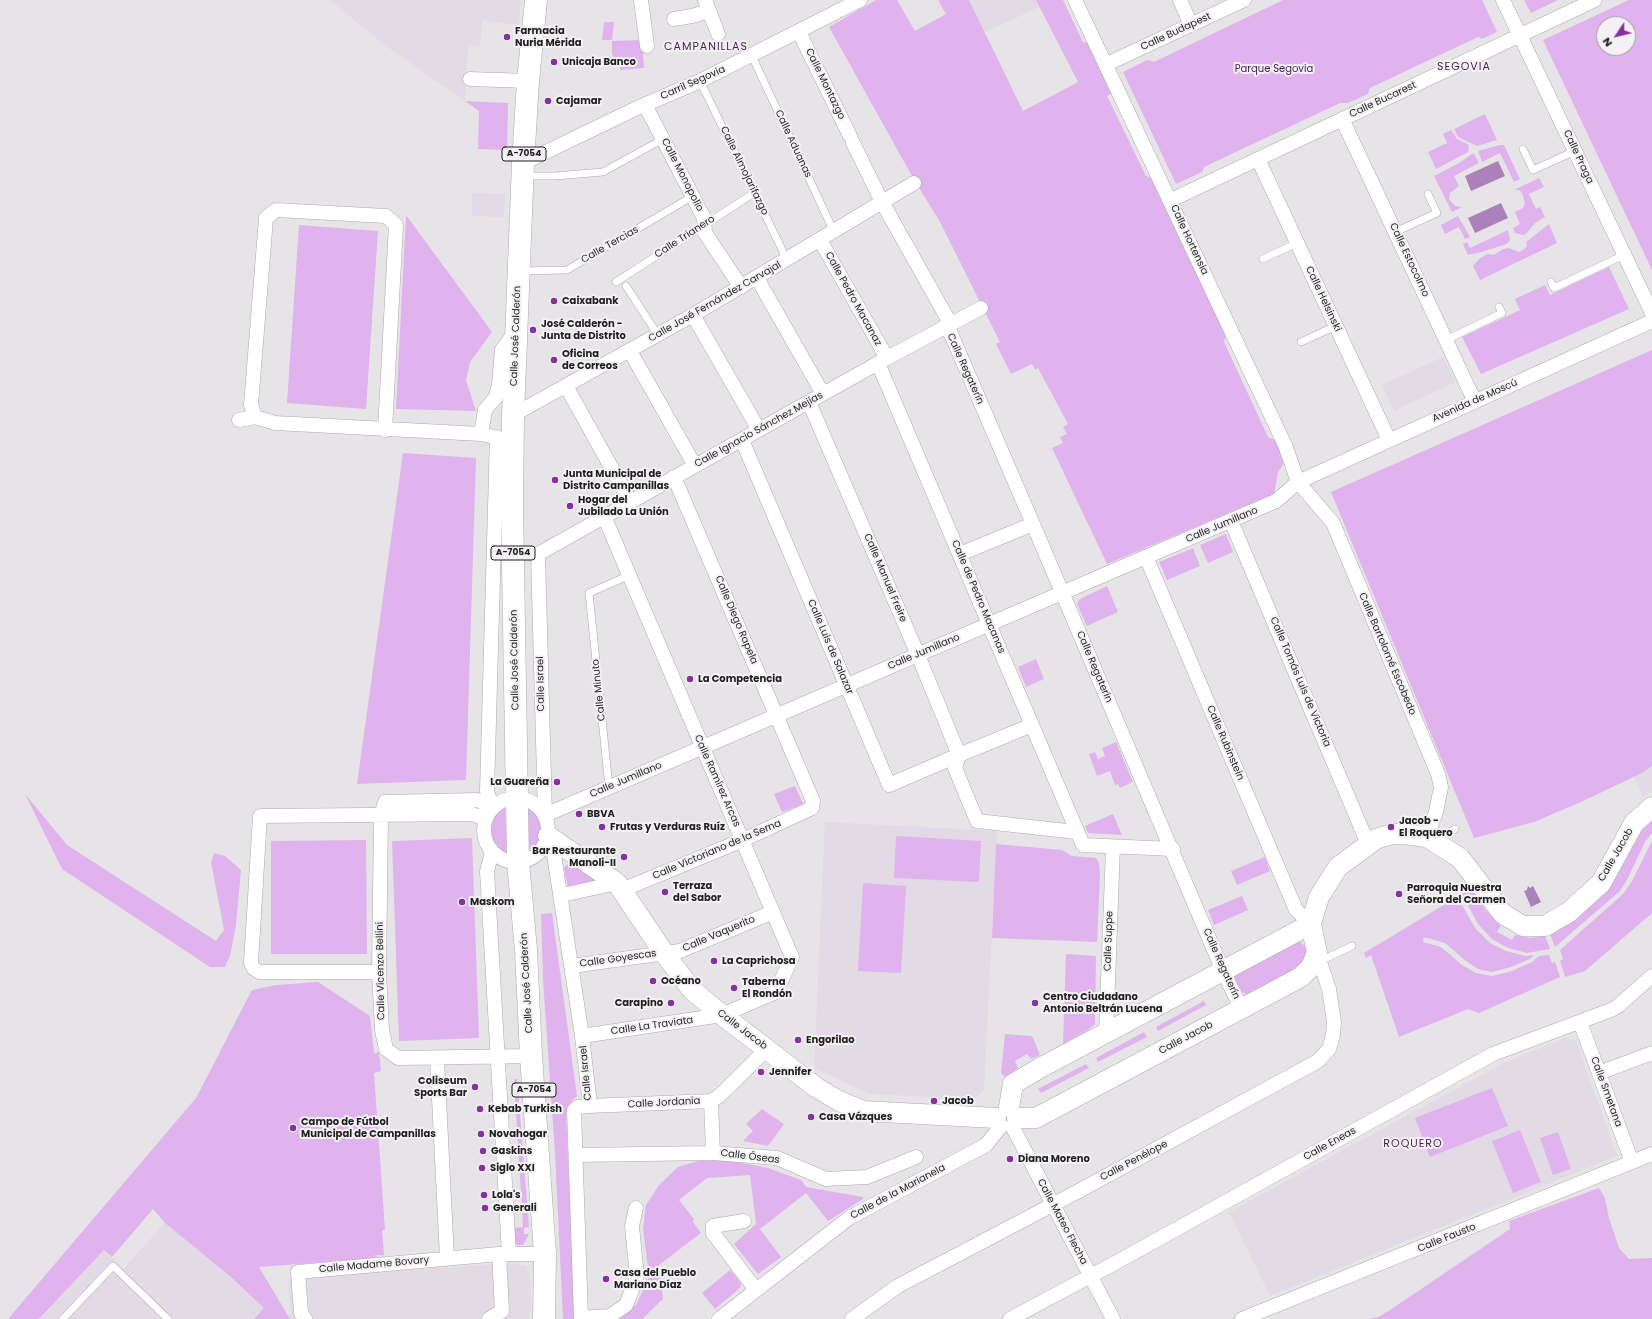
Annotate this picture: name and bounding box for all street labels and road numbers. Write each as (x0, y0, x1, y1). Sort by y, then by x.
street label: Calle Budapest (1139, 10, 1213, 54)
street label: Calle Montazgo (803, 46, 847, 122)
street label: Carril Segovia (659, 63, 727, 103)
street label: Calle Bucarest (1348, 79, 1418, 121)
street label: Calle Aduanas (772, 108, 814, 180)
street label: Calle Almojarifazgo (717, 125, 771, 217)
street label: Calle Praga (1560, 128, 1596, 186)
street label: Calle Monopolio (658, 136, 706, 214)
road number: A-7054 (502, 147, 546, 161)
street label: Calle Hortensia (1168, 203, 1210, 277)
street label: Calle Trianero (653, 213, 717, 261)
street label: Calle Estocolmo (1387, 221, 1431, 299)
street label: Calle Tercias (579, 224, 641, 266)
street label: Calle Pedro Macanaz (822, 250, 884, 348)
street label: Calle José Fernández Carvajal (647, 259, 783, 345)
street label: Calle Helsinski (1303, 264, 1343, 334)
street label: Calle José Calderón (508, 286, 524, 386)
street label: Calle Regaterín (944, 332, 986, 406)
street label: Avenida de Moscú (1431, 377, 1519, 425)
street label: Calle Ignacio Sánchez Mejías (693, 390, 825, 470)
street label: Calle Jumillano (1184, 504, 1260, 546)
street label: Calle Manuel Freire (861, 532, 909, 624)
street label: Calle de Pedro Macanas (949, 538, 1007, 656)
road number: A-7054 (491, 546, 535, 560)
street label: Calle Diego Rapela (712, 574, 760, 666)
street label: Calle Bartolomé Escobedo (1356, 591, 1418, 717)
street label: Calle Luis de Salazar (805, 598, 855, 696)
street label: Calle José Calderón (508, 610, 522, 710)
street label: Calle Tomás Luis de Victoria (1267, 615, 1333, 749)
street label: Calle Regaterín (1074, 629, 1114, 705)
street label: Calle Jumillano (886, 631, 962, 673)
street label: Calle Israel (535, 656, 547, 712)
street label: Calle Minuto (590, 658, 608, 722)
street label: Calle Rubinstein (1204, 704, 1246, 782)
street label: Calle Ramírez Arcas (691, 733, 743, 829)
street label: Calle Jumillano (588, 759, 664, 801)
street label: Calle Victoriano de la Serna (651, 817, 783, 883)
street label: Calle Jacob (1596, 826, 1636, 884)
street label: Calle Suppe (1102, 911, 1116, 971)
street label: Calle Vaquerito (681, 913, 757, 955)
street label: Calle Vicenzo Bellini (374, 922, 388, 1020)
street label: Calle Regaterín (1200, 927, 1242, 1001)
street label: Calle José Calderón (518, 933, 536, 1033)
street label: Calle Goyescas (579, 948, 657, 970)
street label: Calle Jacob (715, 1007, 769, 1053)
street label: Calle La Traviata (610, 1014, 694, 1038)
street label: Calle Jacob (1157, 1019, 1215, 1057)
street label: Calle Israel (578, 1045, 594, 1101)
street label: Calle Smetana (1588, 1055, 1624, 1129)
road number: A-7054 (512, 1083, 556, 1097)
street label: Calle Jordania (627, 1095, 701, 1111)
street label: Calle Eneas (1302, 1125, 1358, 1163)
street label: Calle Penélope (1098, 1138, 1170, 1184)
street label: Calle Óseas (720, 1147, 780, 1167)
street label: Calle de la Marianela (848, 1162, 948, 1222)
street label: Calle Mateo Flecha (1034, 1177, 1090, 1267)
street label: Calle Fausto (1416, 1221, 1478, 1255)
street label: Calle Madame Bovary (318, 1254, 430, 1276)

